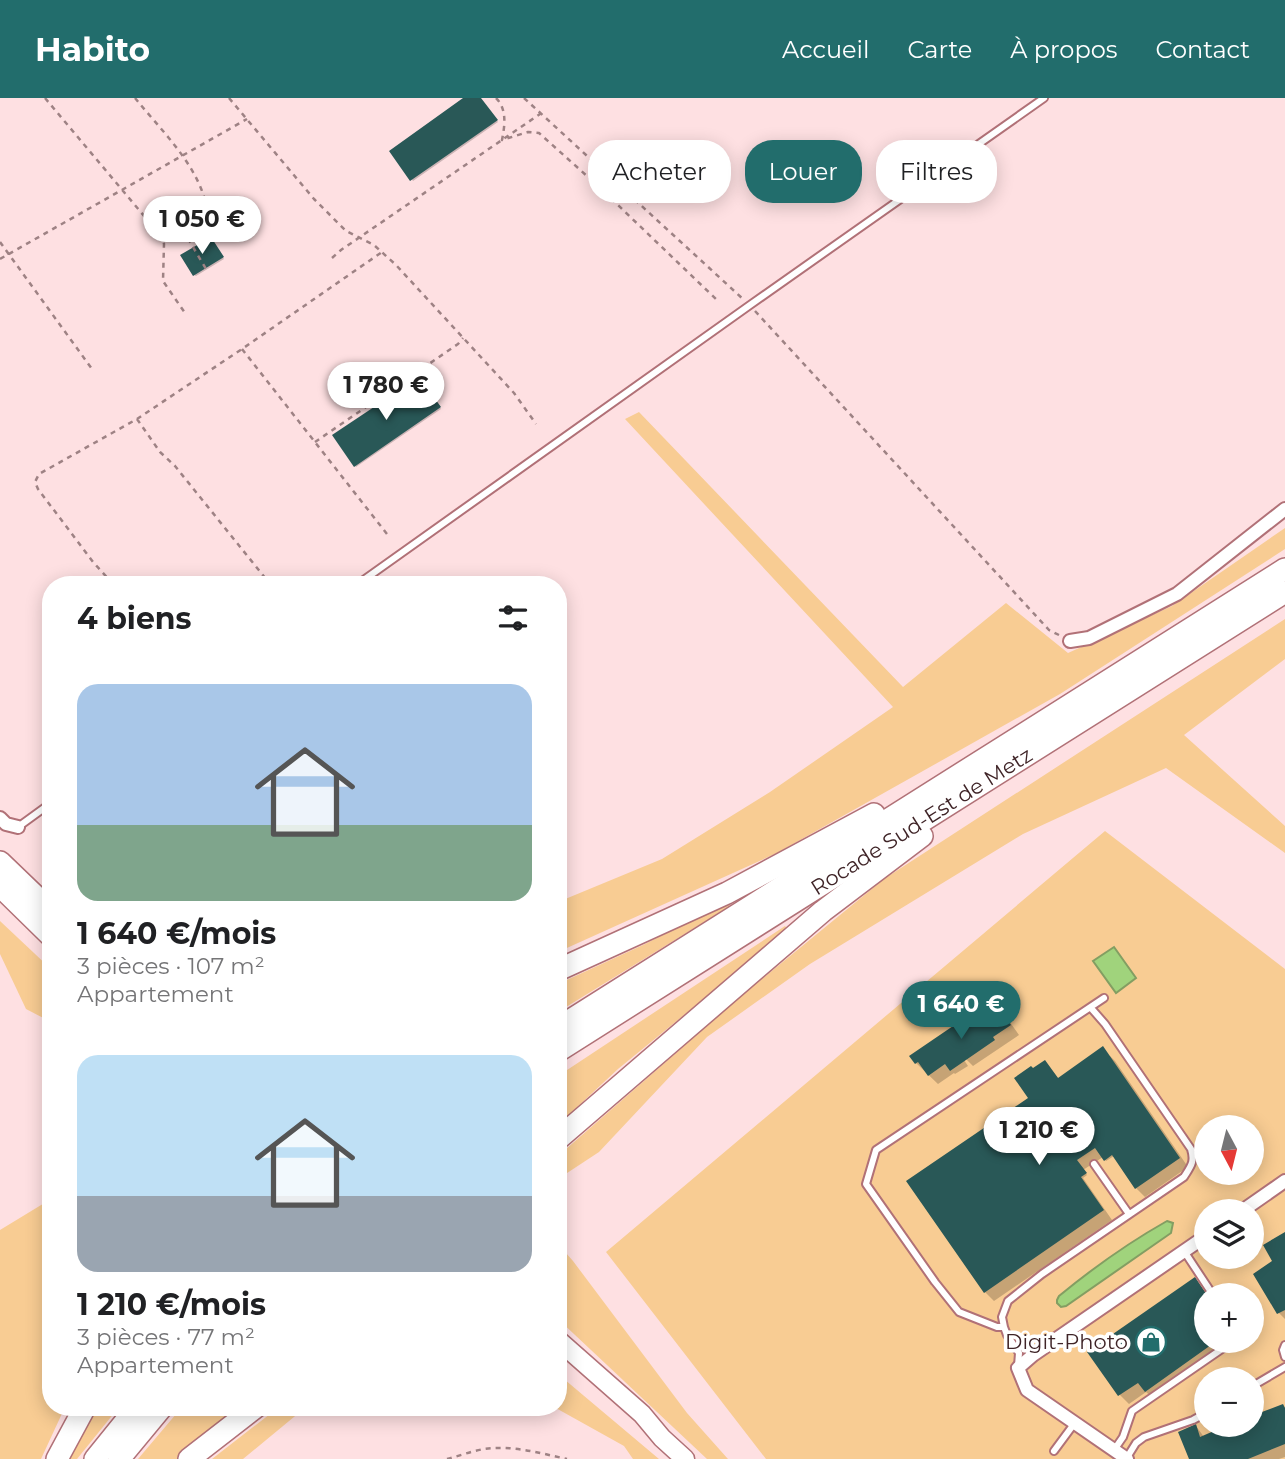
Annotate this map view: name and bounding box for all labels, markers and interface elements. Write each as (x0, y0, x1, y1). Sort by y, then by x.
text: Habito (35, 29, 150, 69)
text: Accueil (782, 35, 869, 64)
text: Carte (907, 35, 972, 64)
text: À propos (1010, 35, 1117, 64)
text: Contact (1155, 35, 1250, 64)
chip: Acheter (588, 140, 731, 203)
chip: Louer (745, 140, 862, 203)
chip: Filtres (876, 140, 997, 203)
pin: 1 050 € (137, 197, 267, 256)
text: 1 050 € (159, 205, 245, 233)
pin: 1 780 € (321, 362, 451, 422)
text: 1 780 € (343, 371, 429, 399)
icon: filters (494, 599, 532, 637)
text: 4 biens (77, 600, 191, 637)
icon: home (242, 729, 368, 855)
street label: Rocade Sud-Est de Metz (806, 742, 1037, 900)
text: 1 640 €/mois (77, 915, 276, 952)
text: 3 pièces · 107 m² (77, 952, 265, 980)
text: Appartement (77, 980, 234, 1008)
pin: 1 640 € (896, 982, 1026, 1041)
text: 1 640 € (918, 990, 1004, 1018)
icon: home (242, 1100, 368, 1226)
pin: 1 210 € (974, 1108, 1104, 1167)
north arrow (1194, 1115, 1264, 1185)
map controls (1194, 1115, 1264, 1437)
text: 1 210 € (1000, 1116, 1078, 1144)
button: layers (1194, 1199, 1264, 1269)
button: + (1194, 1283, 1264, 1353)
text: 1 210 €/mois (77, 1286, 266, 1323)
text: 3 pièces · 77 m² (77, 1323, 255, 1351)
shop icon: Digit-Photo (1134, 1325, 1168, 1359)
place label: Digit-Photo (1005, 1329, 1128, 1354)
text: Appartement (77, 1351, 234, 1379)
button: − (1194, 1367, 1264, 1437)

